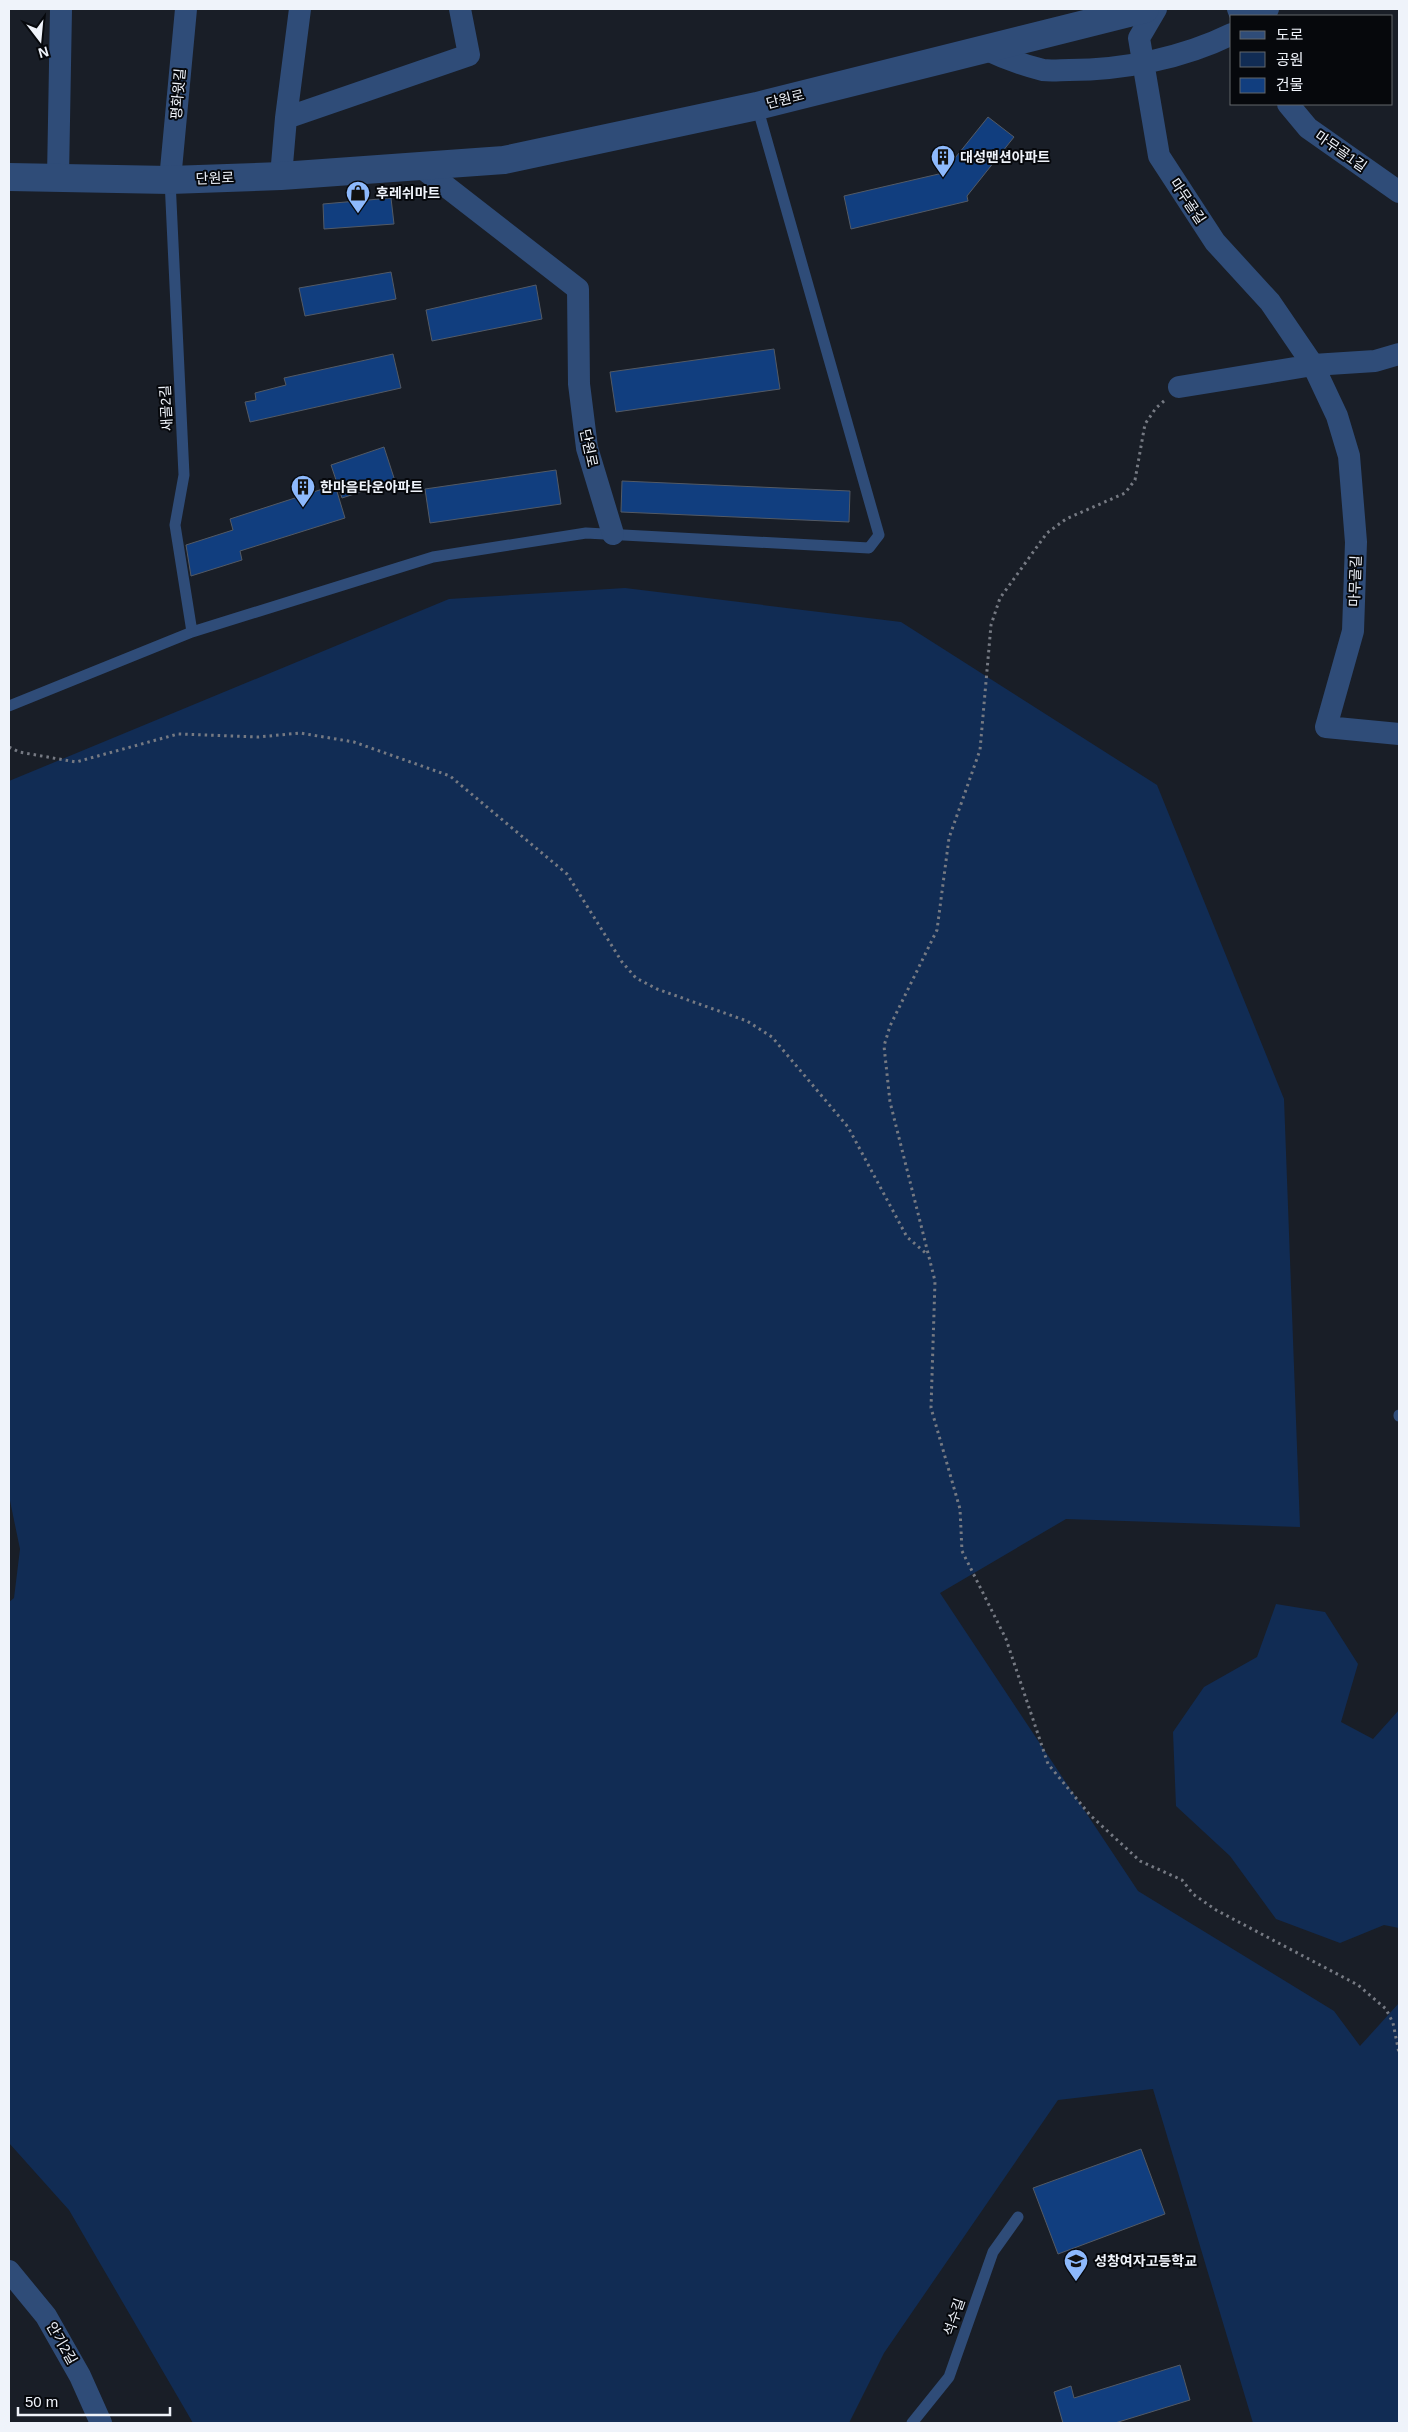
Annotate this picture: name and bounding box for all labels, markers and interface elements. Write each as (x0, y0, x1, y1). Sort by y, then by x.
north arrow (15, 15, 65, 65)
legend (1230, 15, 1393, 105)
text: 도로 (1276, 26, 1304, 43)
text: N (37, 43, 51, 62)
text: 공원 (1276, 51, 1304, 68)
street label: 평화윗길 (168, 68, 188, 120)
text: 건물 (1276, 76, 1304, 93)
street label: 단원로 (764, 87, 806, 111)
street label: 마무골1길 (1312, 127, 1370, 175)
building icon: 대성맨션아파트 (930, 144, 956, 178)
place label: 대성맨션아파트 (960, 149, 1050, 165)
street label: 단원로 (195, 169, 235, 187)
street label: 마무골길 (1167, 175, 1209, 227)
shop icon: 후레쉬마트 (345, 180, 371, 214)
place label: 후레쉬마트 (376, 185, 441, 201)
street label: 새골2길 (157, 384, 175, 432)
street label: 단원로 (577, 427, 601, 469)
building icon: 한마음타운아파트 (290, 474, 316, 508)
place label: 한마음타운아파트 (320, 479, 423, 495)
street label: 마무골길 (1346, 555, 1364, 607)
school or university icon: 성창여자고등학교 (1063, 2248, 1089, 2282)
place label: 성창여자고등학교 (1094, 2253, 1197, 2269)
street label: 석수길 (940, 2296, 968, 2338)
street label: 안기2길 (43, 2319, 81, 2367)
scale bar (18, 2384, 170, 2416)
text: 50 m (25, 2393, 58, 2410)

